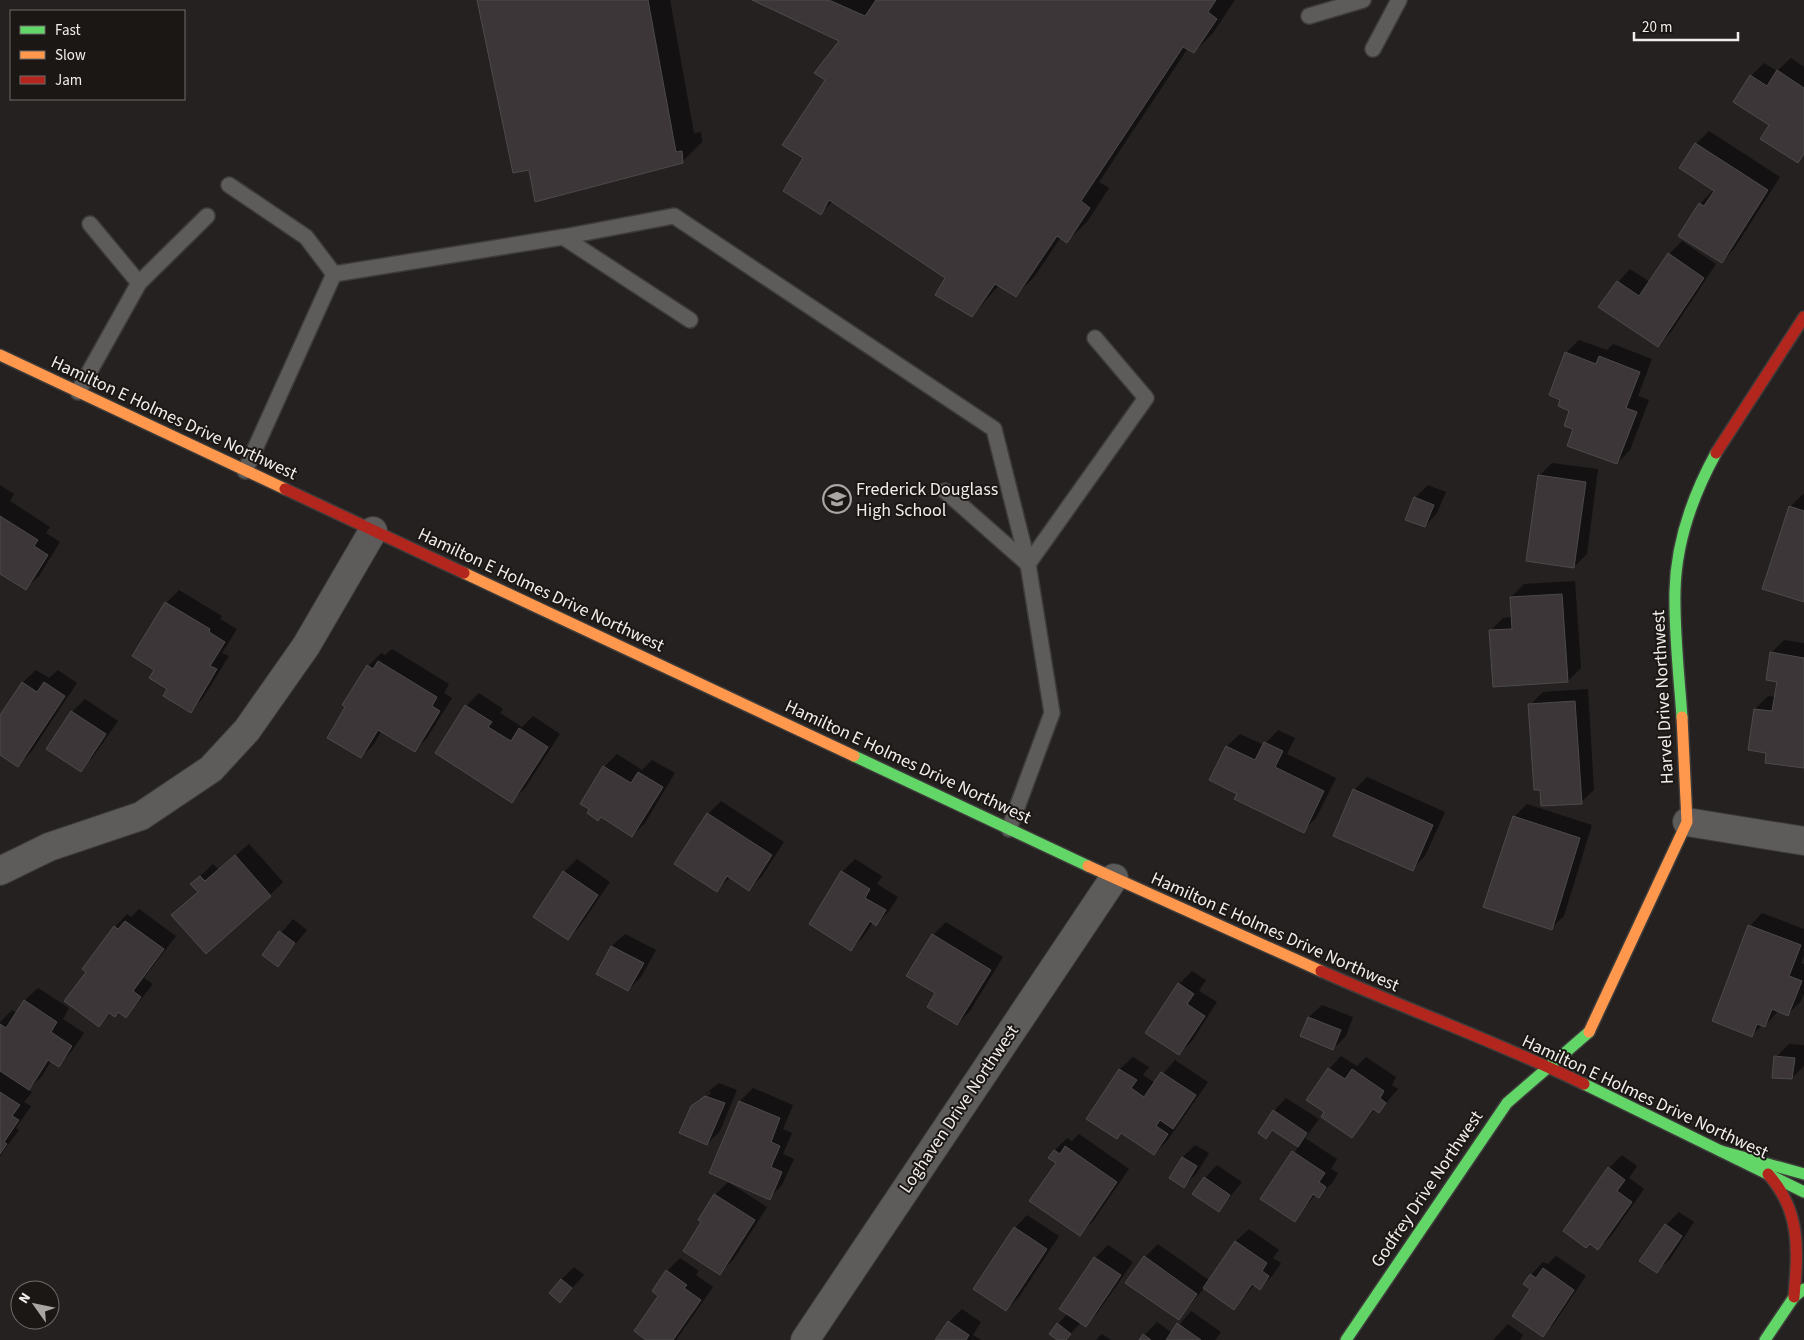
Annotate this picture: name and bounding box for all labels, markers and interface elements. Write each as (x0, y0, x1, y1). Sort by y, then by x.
legend (10, 10, 185, 100)
scale bar (1634, 10, 1738, 42)
text: 20 m (1642, 17, 1672, 38)
text: Fast (55, 20, 81, 41)
text: Slow (55, 45, 86, 66)
text: Jam (55, 70, 82, 91)
street label: Hamilton E Holmes Drive Northwest (47, 350, 301, 486)
place label: Frederick Douglass High School (856, 477, 998, 523)
school or university icon: Frederick Douglass High School (822, 484, 852, 514)
street label: Hamilton E Holmes Drive Northwest (414, 522, 668, 658)
street label: Harvel Drive Northwest (1646, 609, 1680, 785)
street label: Hamilton E Holmes Drive Northwest (781, 694, 1035, 830)
street label: Hamilton E Holmes Drive Northwest (1147, 866, 1403, 998)
street label: Loghaven Drive Northwest (893, 1020, 1025, 1198)
street label: Hamilton E Holmes Drive Northwest (1518, 1029, 1772, 1165)
street label: Godfrey Drive Northwest (1365, 1106, 1489, 1272)
north arrow (10, 1280, 60, 1330)
text: N (14, 1289, 36, 1308)

